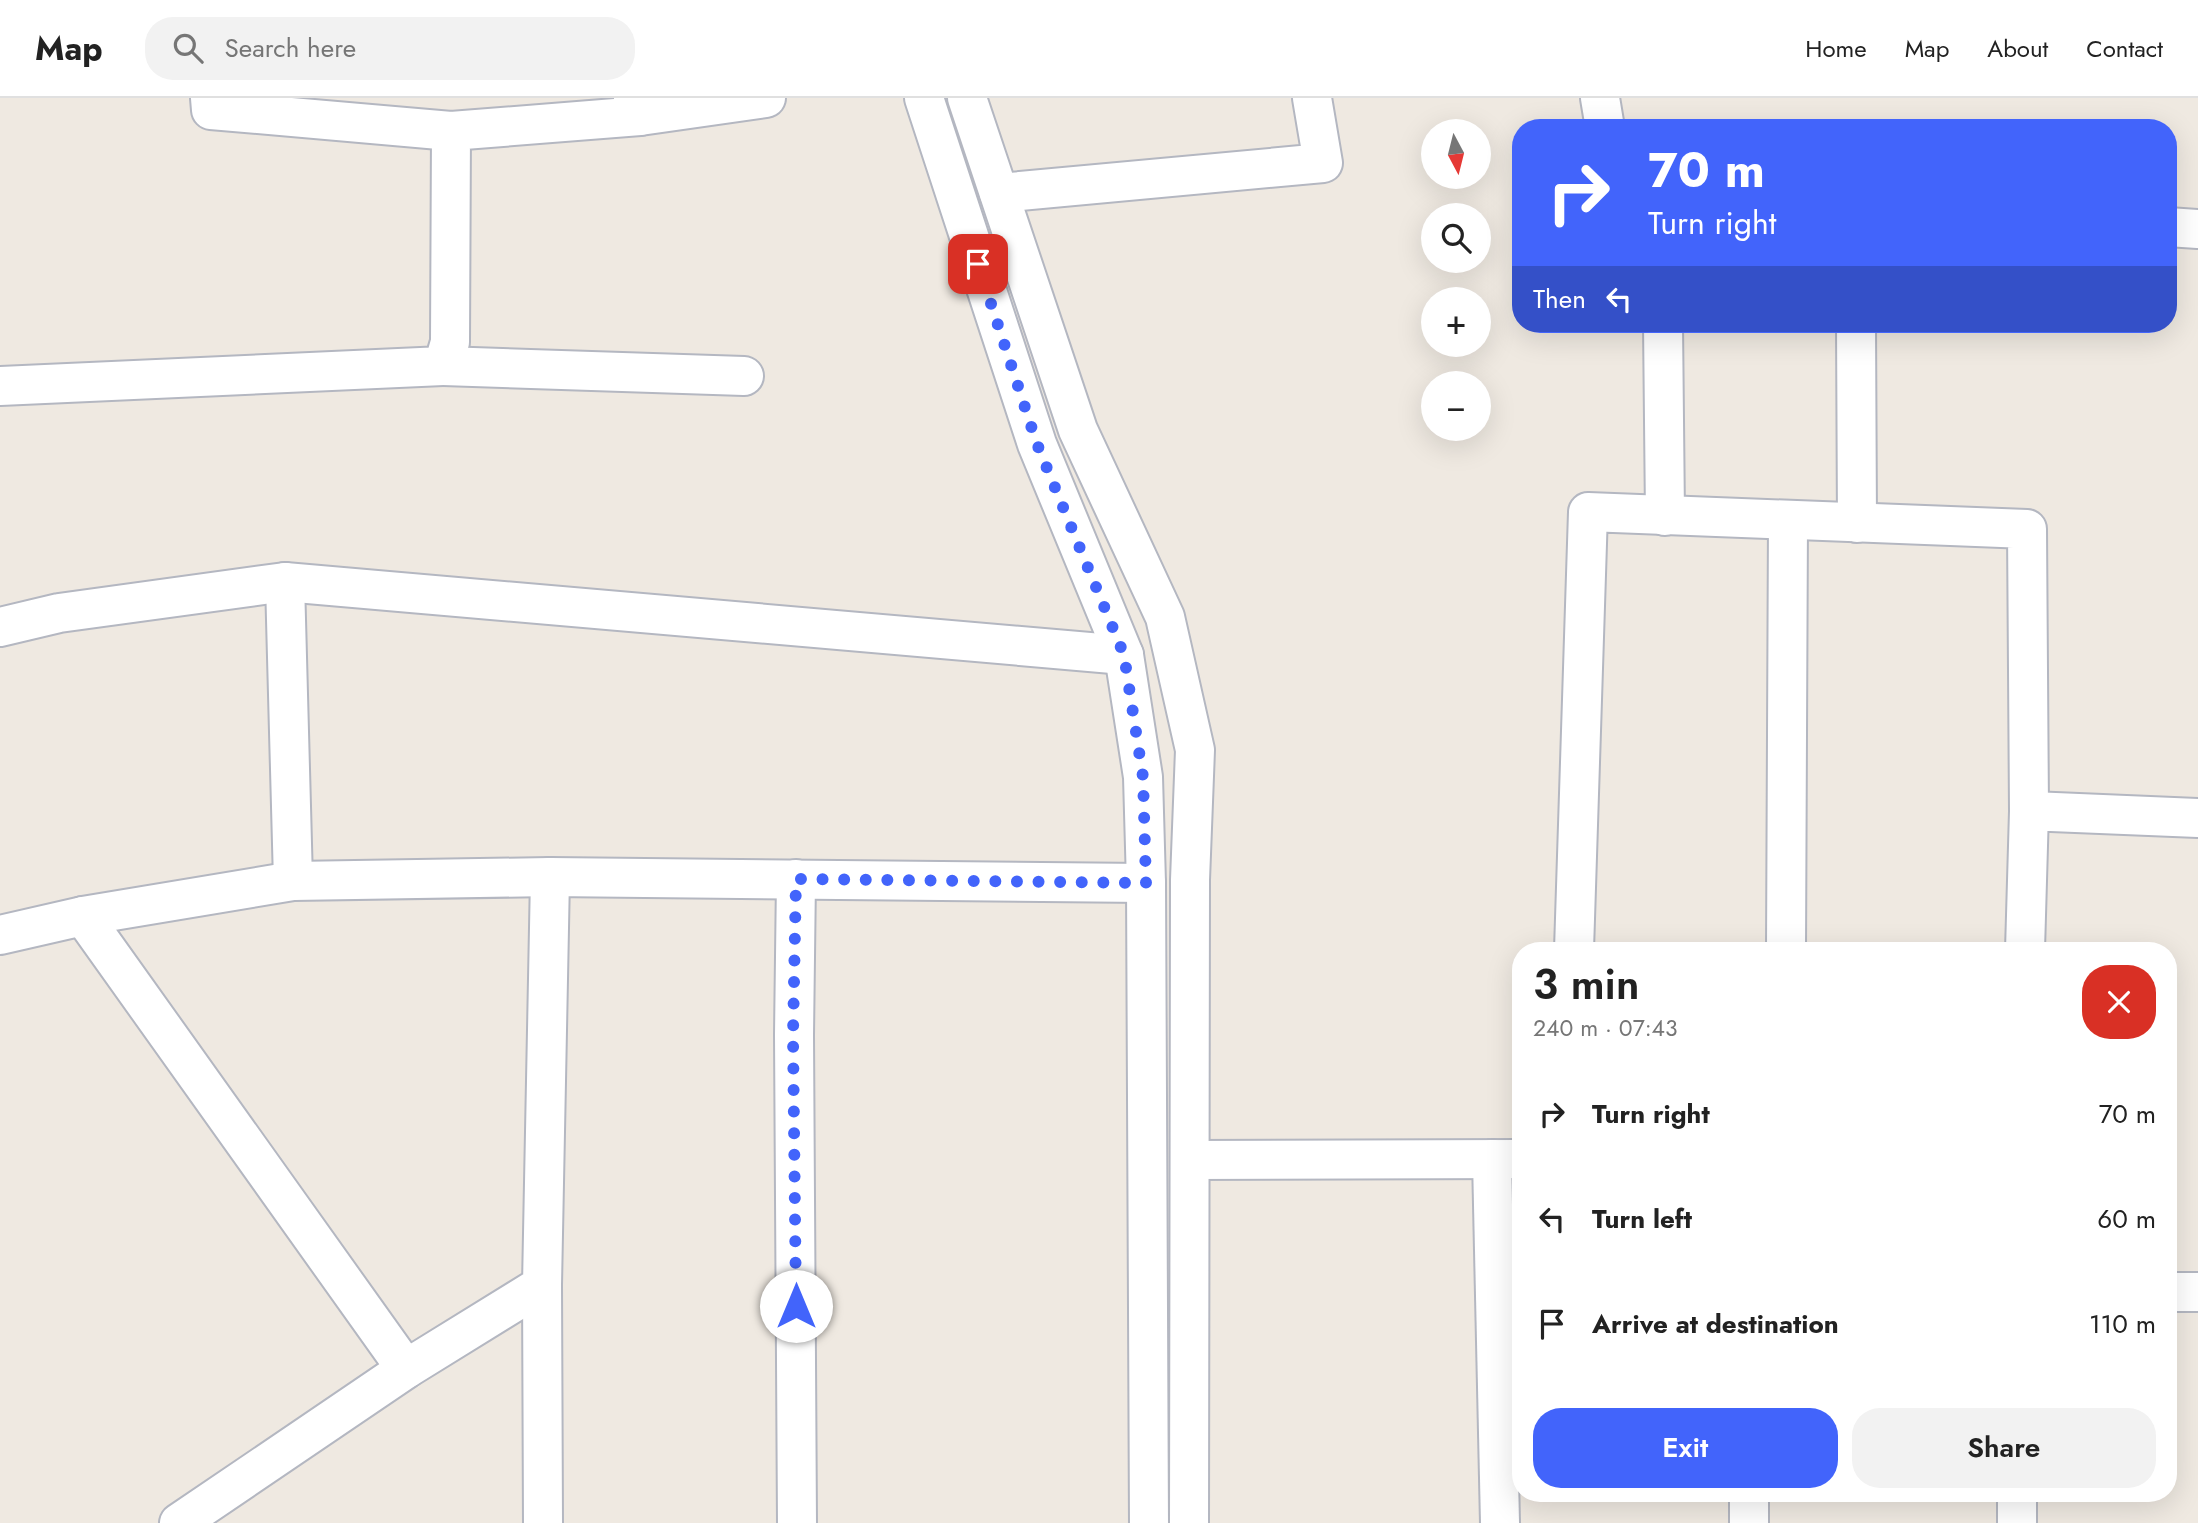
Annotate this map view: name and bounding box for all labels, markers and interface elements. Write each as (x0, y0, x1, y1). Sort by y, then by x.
search box (145, 17, 635, 80)
text: Map (35, 25, 103, 72)
icon: search (169, 29, 207, 67)
text: Search here (225, 29, 356, 67)
text: Home (1805, 31, 1867, 66)
text: Map (1905, 31, 1949, 66)
text: About (1987, 31, 2048, 66)
text: Contact (2086, 31, 2163, 66)
north arrow (1421, 119, 1491, 189)
map controls (1421, 119, 1491, 441)
text: 70 m (1648, 135, 1765, 205)
icon: right (1533, 147, 1624, 238)
text: Turn right (1648, 200, 1777, 246)
button: search (1421, 203, 1491, 273)
pin (948, 234, 1008, 294)
icon: arrive (959, 245, 997, 283)
text: Then (1533, 280, 1586, 318)
icon: left (1600, 280, 1638, 318)
button: + (1421, 287, 1491, 357)
button: − (1421, 371, 1491, 441)
text: 3 min (1533, 954, 1639, 1015)
button: close (2082, 965, 2156, 1039)
text: 240 m · 07:43 (1533, 1011, 1678, 1045)
icon: right (1533, 1095, 1571, 1133)
text: Turn right (1592, 1095, 1710, 1133)
text: 70 m (2099, 1095, 2156, 1133)
icon: left (1533, 1200, 1571, 1238)
text: Turn left (1592, 1200, 1692, 1238)
text: 60 m (2097, 1200, 2156, 1238)
position arrow (759, 1269, 833, 1343)
icon: arrive (1533, 1305, 1571, 1343)
text: Arrive at destination (1592, 1305, 1839, 1343)
text: 110 m (2089, 1305, 2156, 1343)
button: Exit (1533, 1408, 1838, 1488)
button: Share (1852, 1408, 2156, 1488)

